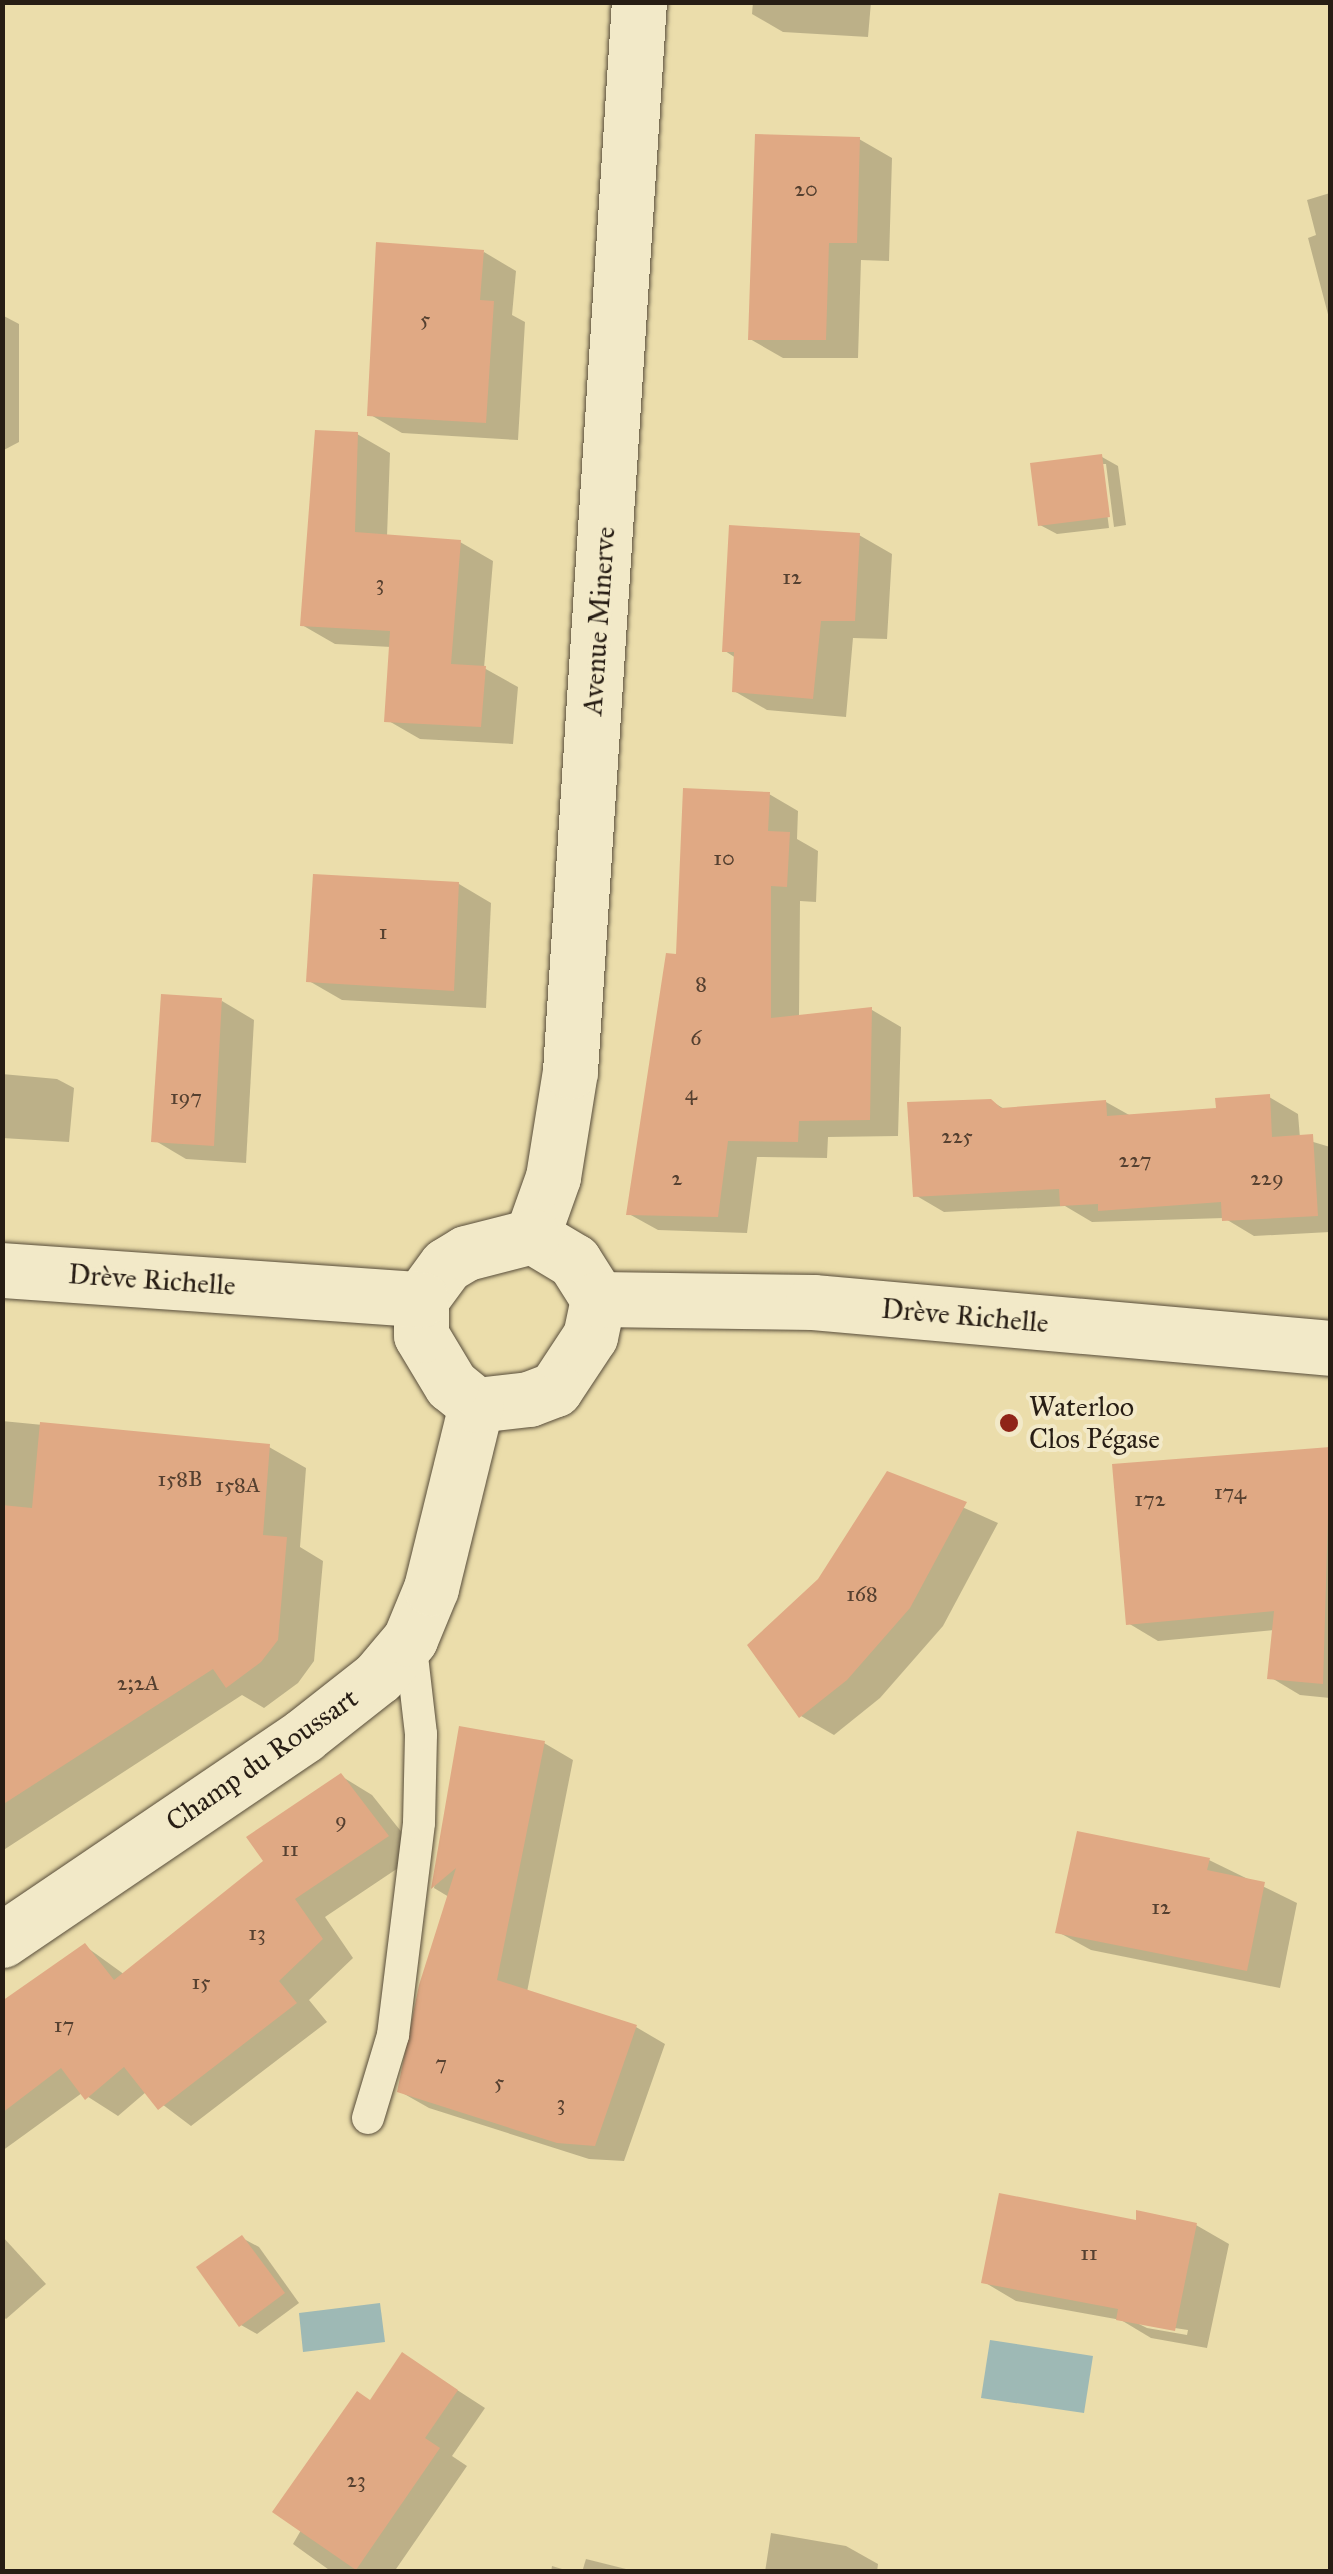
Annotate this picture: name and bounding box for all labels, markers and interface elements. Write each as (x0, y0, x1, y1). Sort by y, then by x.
house number: 20 (794, 176, 818, 202)
house number: 5 (420, 306, 430, 332)
street label: Avenue Minerve (576, 526, 622, 716)
house number: 12 (782, 564, 802, 590)
house number: 3 (376, 570, 384, 596)
house number: 10 (713, 845, 735, 871)
house number: 1 (379, 919, 387, 945)
house number: 8 (695, 971, 707, 997)
house number: 6 (690, 1025, 702, 1051)
house number: 4 (685, 1080, 697, 1106)
house number: 197 (170, 1084, 202, 1110)
house number: 225 (941, 1123, 973, 1149)
house number: 227 (1119, 1147, 1151, 1173)
house number: 2 (672, 1165, 682, 1191)
house number: 229 (1250, 1165, 1284, 1191)
street label: Drève Richelle (67, 1257, 237, 1303)
street label: Drève Richelle (880, 1292, 1050, 1340)
place label: Waterloo Clos Pégase (1029, 1390, 1160, 1456)
marker: Waterloo Clos Pégase (998, 1412, 1020, 1434)
house number: 158B (158, 1466, 202, 1492)
house number: 158A (215, 1472, 261, 1498)
house number: 174 (1214, 1479, 1246, 1505)
house number: 172 (1134, 1486, 1166, 1512)
house number: 168 (846, 1581, 878, 1607)
house number: 2;2A (117, 1670, 159, 1696)
street label: Champ du Roussart (160, 1681, 364, 1839)
house number: 9 (335, 1807, 347, 1833)
house number: 11 (281, 1836, 299, 1862)
house number: 12 (1151, 1894, 1171, 1920)
house number: 13 (248, 1920, 266, 1946)
house number: 15 (192, 1969, 210, 1995)
house number: 17 (54, 2012, 74, 2038)
house number: 7 (435, 2050, 447, 2076)
house number: 5 (494, 2069, 504, 2095)
house number: 3 (557, 2090, 565, 2116)
house number: 11 (1080, 2240, 1098, 2266)
house number: 23 (346, 2467, 366, 2493)

